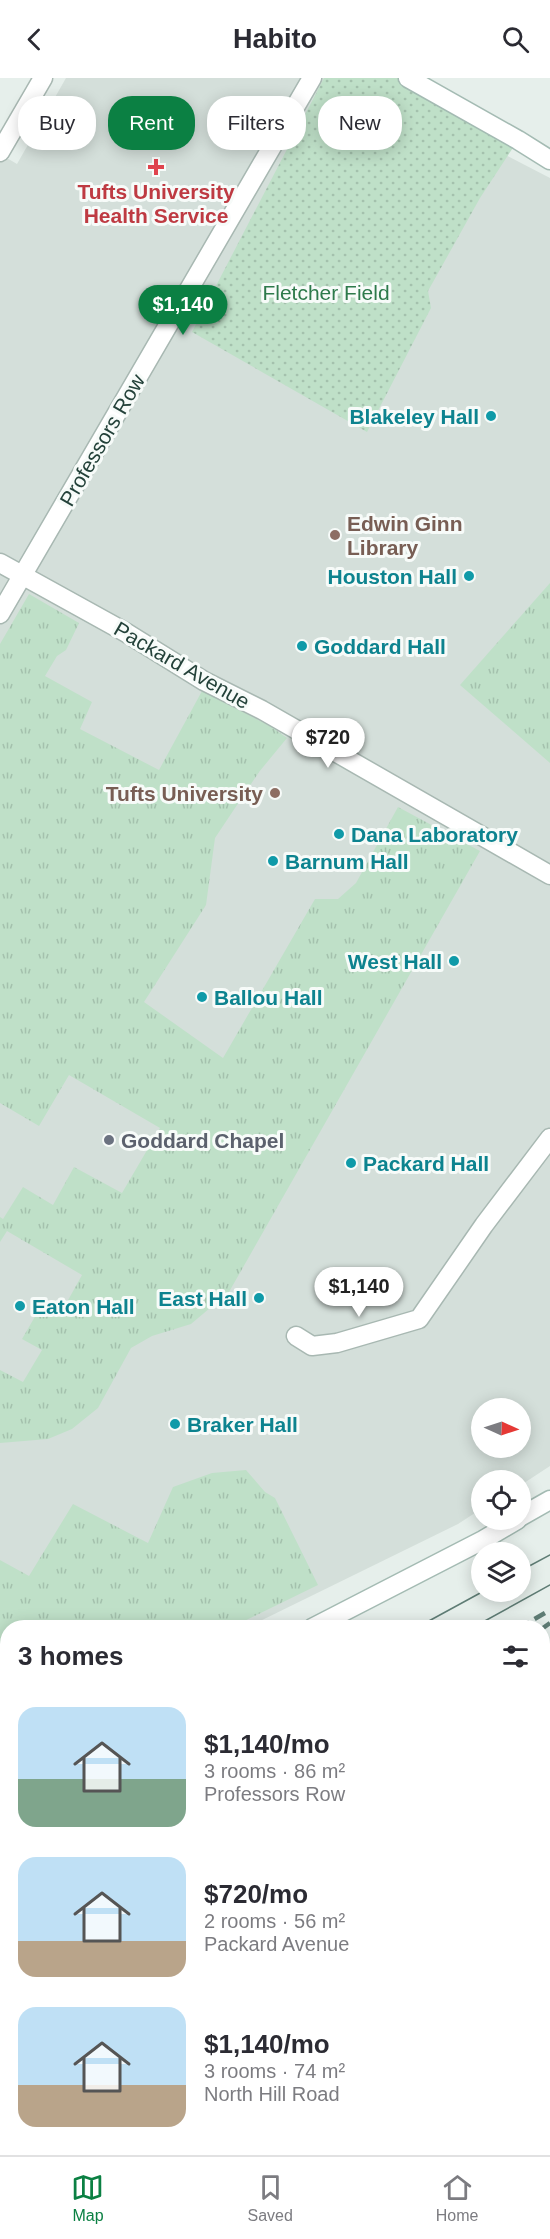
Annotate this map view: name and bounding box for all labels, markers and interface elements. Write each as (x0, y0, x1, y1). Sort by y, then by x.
icon: back (18, 23, 51, 56)
icon: search (499, 23, 532, 56)
text: Habito (233, 24, 317, 54)
chip: Buy (18, 96, 96, 150)
chip: Rent (108, 96, 195, 150)
chip: Filters (207, 96, 306, 150)
chip: New (318, 96, 402, 150)
marker: Tufts University Health Service (147, 158, 165, 176)
place label: Tufts University Health Service (77, 180, 235, 227)
park label: Fletcher Field (262, 281, 390, 304)
pin: $1,140 (134, 285, 232, 336)
text: $1,140 (152, 293, 214, 315)
street label: Professors Row (55, 369, 149, 510)
place label: Blakeley Hall (349, 405, 479, 428)
marker: Blakeley Hall (484, 409, 498, 423)
place label: Edwin Ginn Library (347, 512, 463, 559)
marker: Edwin Ginn Library (328, 528, 342, 542)
place label: Houston Hall (328, 565, 457, 588)
marker: Houston Hall (462, 569, 476, 583)
street label: Packard Avenue (110, 617, 254, 713)
place label: Goddard Hall (314, 635, 446, 658)
marker: Goddard Hall (295, 639, 309, 653)
pin: $720 (292, 718, 364, 769)
text: $720 (306, 726, 350, 748)
place label: Tufts University (106, 782, 263, 805)
marker: Tufts University (268, 786, 282, 800)
place label: Dana Laboratory (351, 823, 518, 846)
marker: Dana Laboratory (332, 827, 346, 841)
place label: Barnum Hall (285, 850, 409, 873)
marker: Barnum Hall (266, 854, 280, 868)
place label: West Hall (348, 950, 442, 973)
marker: West Hall (447, 954, 461, 968)
place label: Ballou Hall (214, 986, 323, 1009)
marker: Ballou Hall (195, 990, 209, 1004)
place label: Goddard Chapel (121, 1129, 284, 1152)
marker: Goddard Chapel (102, 1133, 116, 1147)
place label: Packard Hall (363, 1152, 489, 1175)
marker: Packard Hall (344, 1156, 358, 1170)
pin: $1,140 (310, 1267, 408, 1318)
text: $1,140 (328, 1275, 390, 1297)
place label: East Hall (158, 1287, 247, 1310)
marker: East Hall (252, 1291, 266, 1305)
place label: Eaton Hall (32, 1295, 135, 1318)
marker: Eaton Hall (13, 1299, 27, 1313)
north arrow (471, 1398, 531, 1458)
map controls (471, 1398, 531, 1602)
place label: Braker Hall (187, 1413, 298, 1436)
marker: Braker Hall (168, 1417, 182, 1431)
button: locate (471, 1470, 531, 1530)
button: layers (471, 1542, 531, 1602)
icon: filters (499, 1640, 532, 1673)
text: 3 homes (18, 1641, 124, 1671)
text: $1,140/mo (204, 1729, 330, 1759)
icon: home (66, 1731, 138, 1803)
text: 3 rooms · 86 m² (204, 1760, 345, 1782)
text: Professors Row (204, 1783, 345, 1805)
text: $720/mo (204, 1879, 308, 1909)
icon: home (66, 1881, 138, 1953)
text: 2 rooms · 56 m² (204, 1910, 345, 1932)
text: Packard Avenue (204, 1933, 349, 1955)
text: $1,140/mo (204, 2029, 330, 2059)
icon: home (66, 2031, 138, 2103)
text: 3 rooms · 74 m² (204, 2060, 345, 2082)
text: North Hill Road (204, 2083, 340, 2105)
tab: Map (71, 2171, 104, 2225)
tab: Saved (247, 2171, 293, 2225)
tab: Home (436, 2171, 478, 2225)

